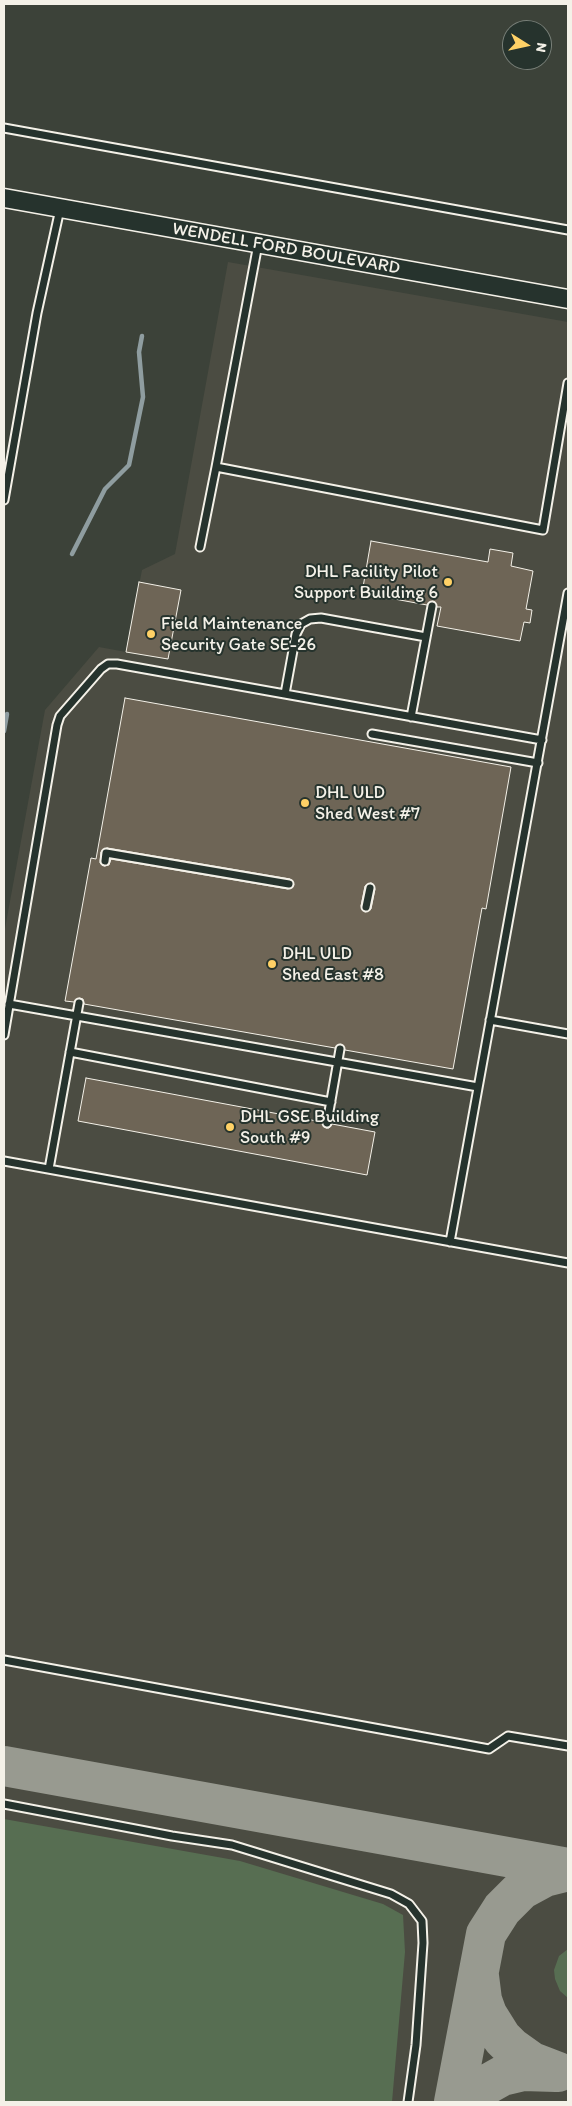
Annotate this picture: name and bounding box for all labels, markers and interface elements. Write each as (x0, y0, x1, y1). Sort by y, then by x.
north arrow (502, 20, 552, 70)
text: N (532, 41, 550, 54)
street label: WENDELL FORD BOULEVARD (170, 218, 402, 280)
place label: DHL Facility Pilot Support Building 6 (294, 561, 438, 604)
marker: DHL Facility Pilot Support Building 6 (442, 576, 454, 588)
place label: Field Maintenance Security Gate SE-26 (161, 613, 316, 656)
marker: Field Maintenance Security Gate SE-26 (145, 628, 157, 640)
place label: DHL ULD Shed West #7 (315, 782, 420, 824)
marker: DHL ULD Shed West #7 (299, 797, 311, 809)
place label: DHL ULD Shed East #8 (282, 943, 384, 986)
marker: DHL ULD Shed East #8 (266, 958, 278, 970)
place label: DHL GSE Building South #9 (240, 1106, 379, 1148)
marker: DHL GSE Building South #9 (224, 1121, 236, 1133)

